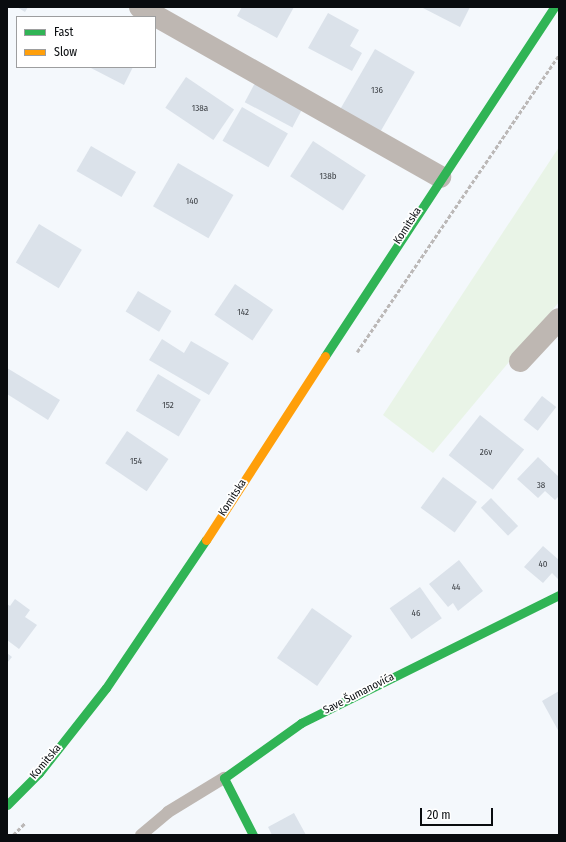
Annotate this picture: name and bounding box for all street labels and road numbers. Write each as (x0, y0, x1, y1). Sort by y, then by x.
street label: Komitska (391, 205, 425, 247)
street label: Komitska (216, 477, 250, 519)
street label: Save Šumanovića (321, 670, 397, 718)
street label: Komitska (28, 742, 64, 782)

